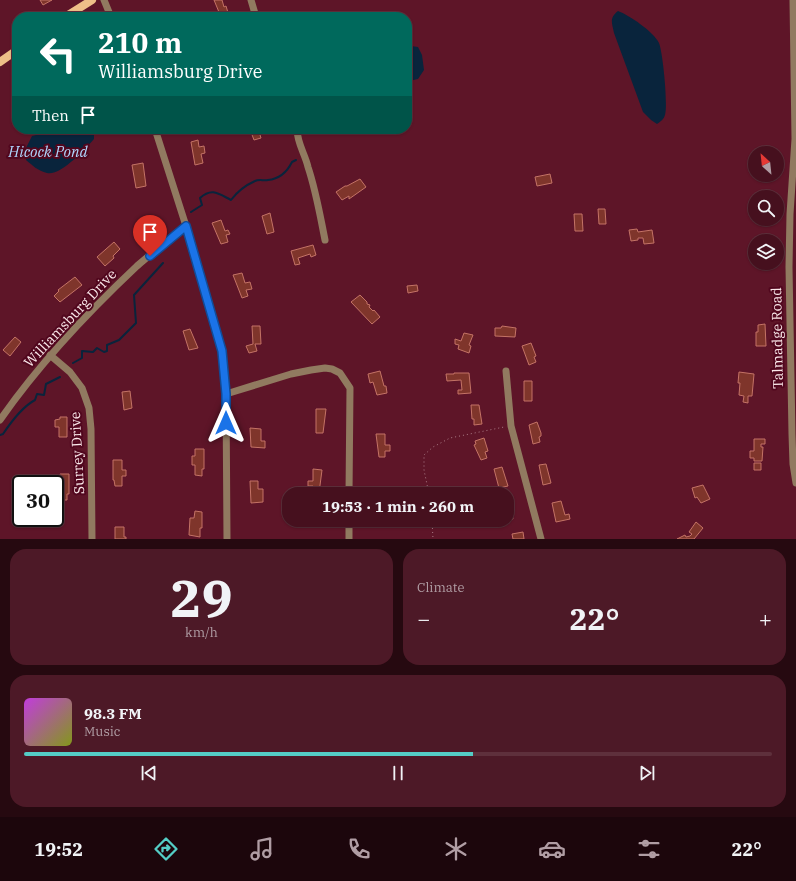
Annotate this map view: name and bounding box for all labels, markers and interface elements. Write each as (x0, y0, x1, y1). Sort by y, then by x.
text: 210 m (98, 24, 182, 61)
icon: left (32, 28, 84, 80)
text: Williamsburg Drive (98, 60, 262, 83)
icon: arrive (77, 104, 99, 126)
text: Then (32, 106, 69, 125)
water label: Hicock Pond (7, 142, 89, 161)
north arrow (748, 146, 784, 182)
map controls (748, 146, 784, 270)
button: search (748, 190, 784, 226)
pin (133, 215, 167, 256)
icon: arrive (139, 221, 161, 243)
button: layers (748, 234, 784, 270)
street label: Williamsburg Drive (20, 265, 120, 371)
street label: Talmadge Road (767, 287, 787, 389)
position arrow (205, 402, 247, 444)
street label: Surrey Drive (66, 411, 88, 495)
speed limit sign: 30 (12, 475, 64, 527)
text: 19:53 · 1 min · 260 m (322, 497, 474, 516)
text: 29 (170, 564, 233, 631)
text: Climate (417, 579, 464, 596)
text: 22° (569, 599, 620, 638)
text: − (417, 604, 430, 633)
text: + (759, 604, 772, 633)
text: km/h (185, 624, 218, 641)
text: 98.3 FM (84, 704, 142, 723)
text: Music (84, 723, 121, 740)
icon: previous (138, 762, 160, 784)
icon: pause (387, 762, 409, 784)
icon: next (636, 762, 658, 784)
icon: directions (152, 835, 180, 863)
icon: music (248, 835, 276, 863)
icon: phone (345, 835, 373, 863)
icon: climate (442, 835, 470, 863)
icon: car (538, 835, 566, 863)
icon: filters (635, 835, 663, 863)
text: 19:52 (34, 838, 83, 861)
text: 22° (732, 838, 762, 861)

